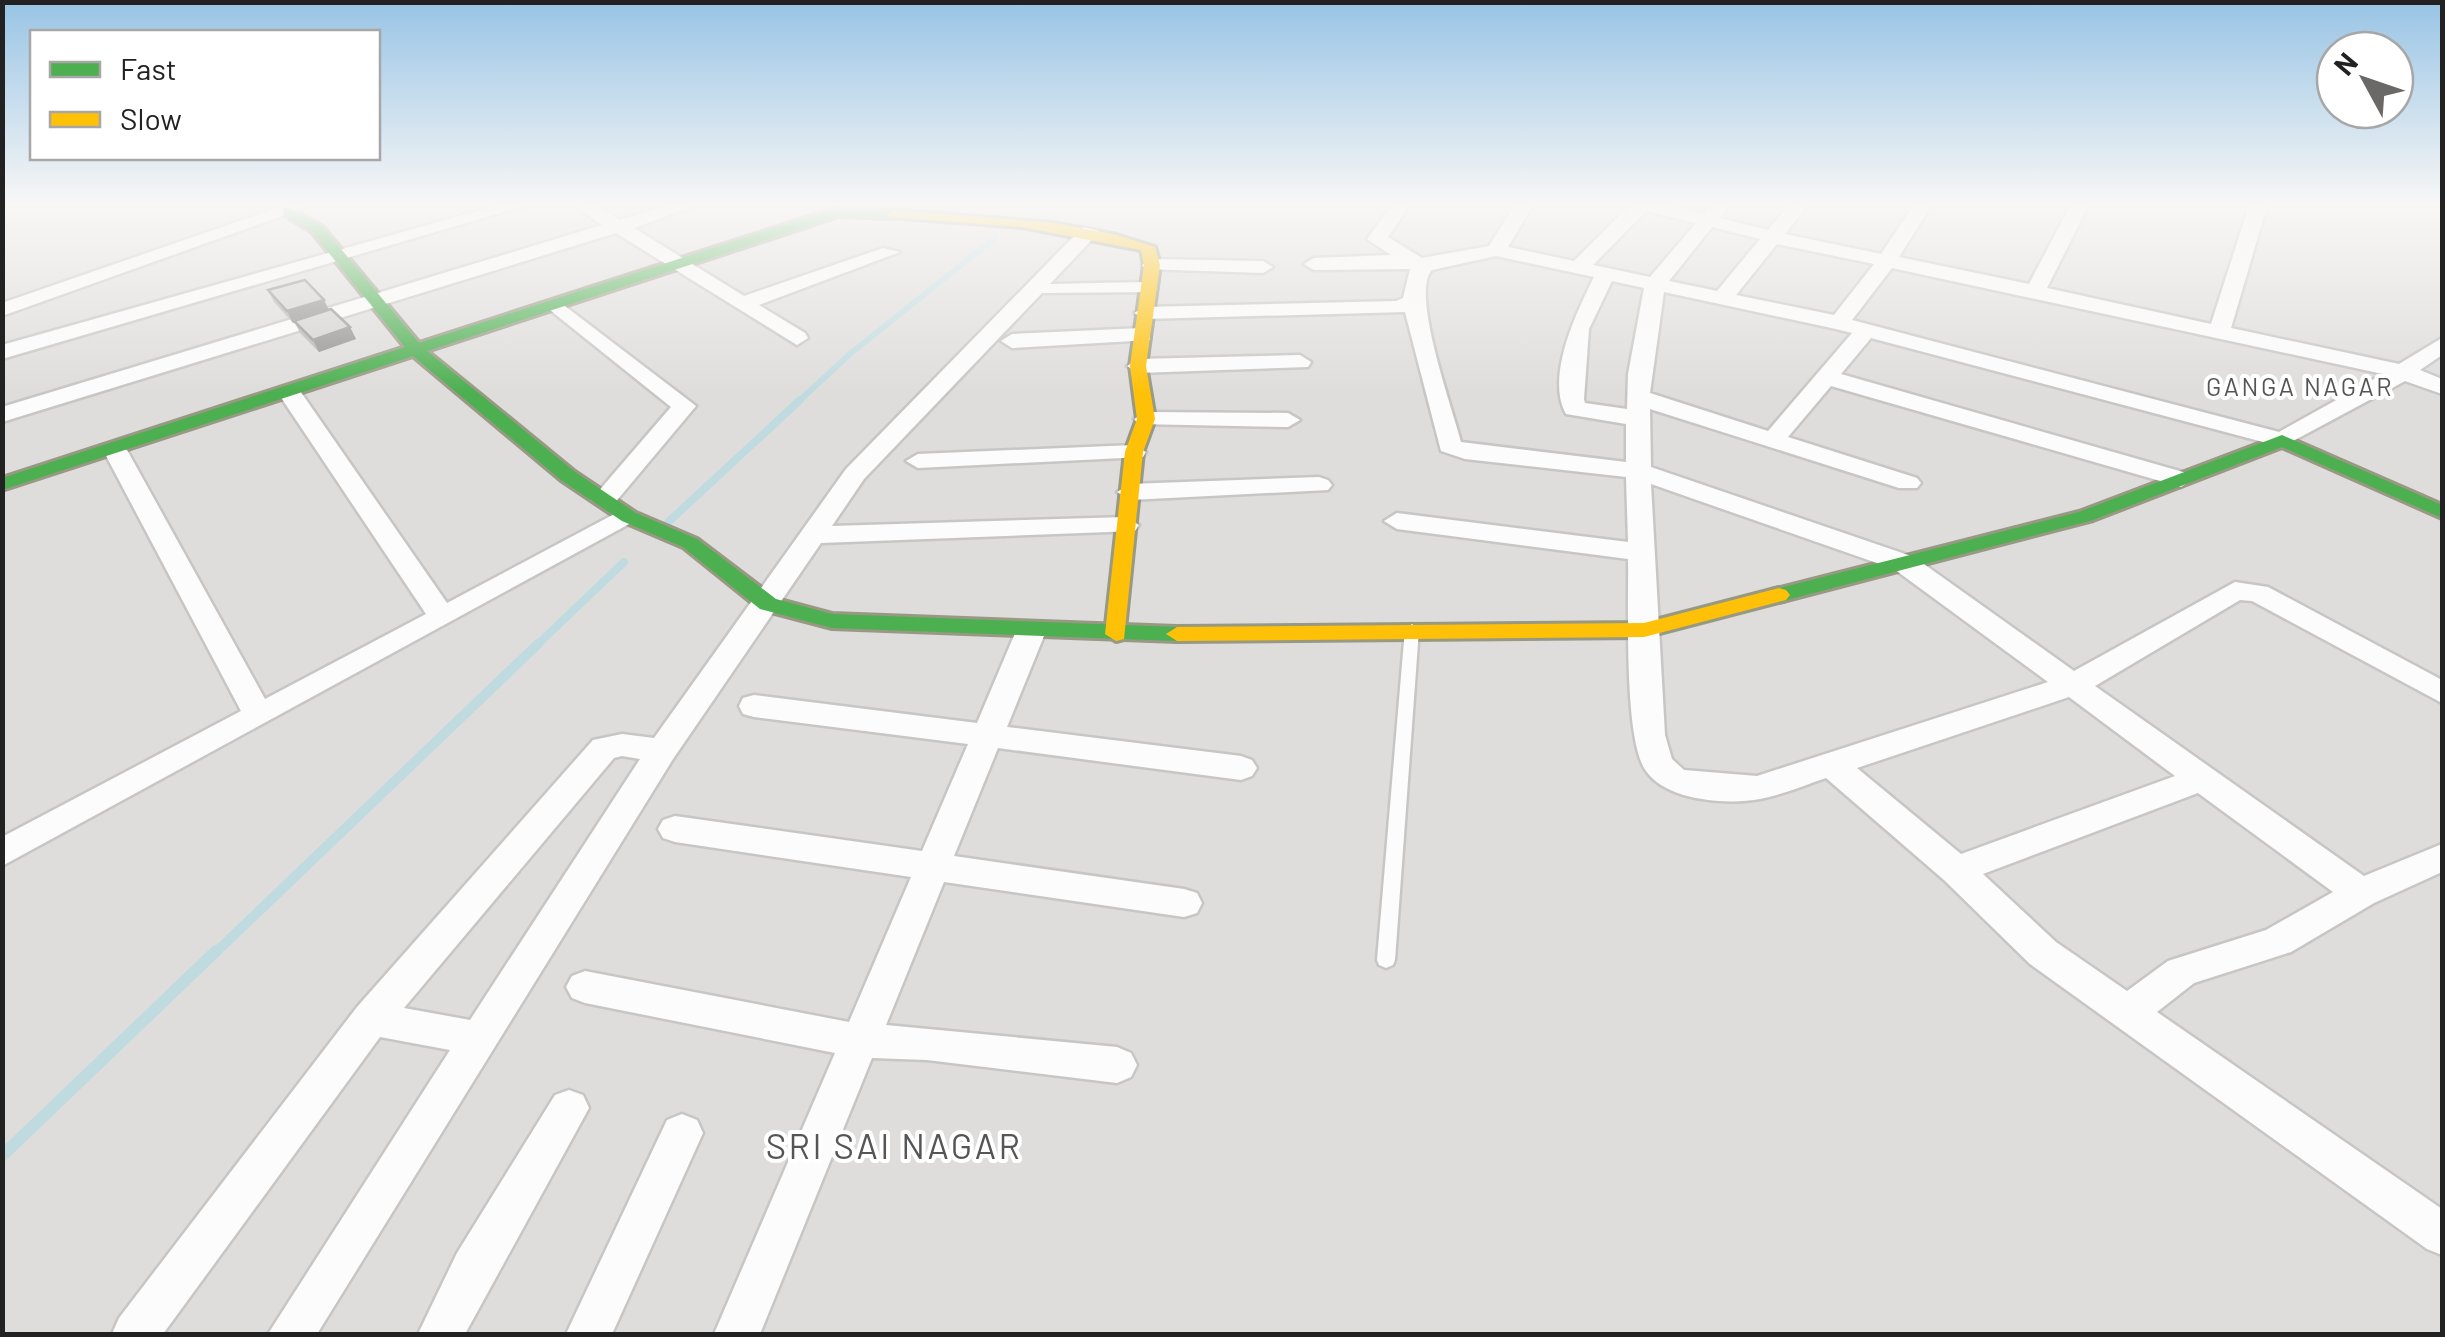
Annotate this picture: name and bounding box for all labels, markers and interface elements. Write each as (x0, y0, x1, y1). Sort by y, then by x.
legend (30, 30, 380, 160)
north arrow (2315, 30, 2415, 130)
text: N (2326, 45, 2364, 81)
text: Fast (120, 50, 177, 86)
text: Slow (120, 100, 182, 136)
district label: GANGA NAGAR (2206, 371, 2394, 401)
district label: SRI SAI NAGAR (766, 1124, 1022, 1166)

